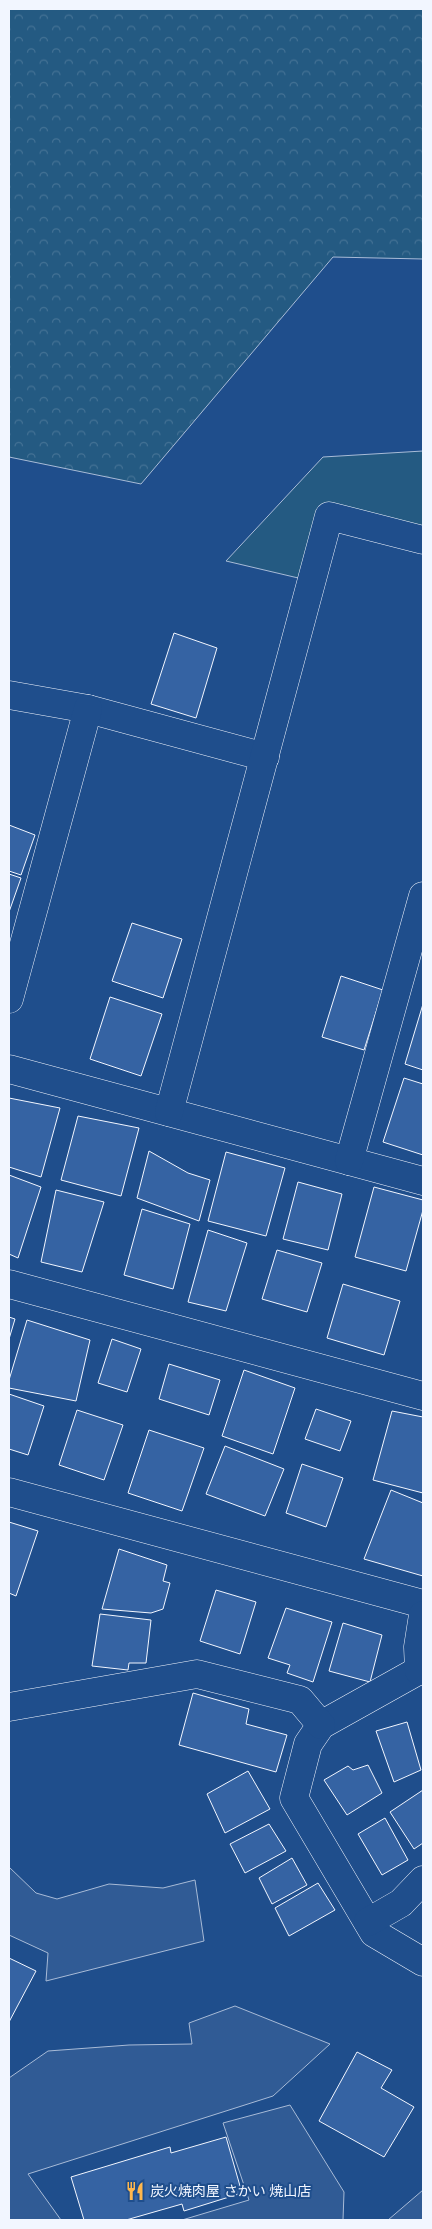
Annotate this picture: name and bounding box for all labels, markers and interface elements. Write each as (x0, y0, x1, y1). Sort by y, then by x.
restaurant icon: 炭火焼肉屋 さかい 焼山店 (124, 2180, 146, 2202)
place label: 炭火焼肉屋 さかい 焼山店 (150, 2183, 311, 2200)

